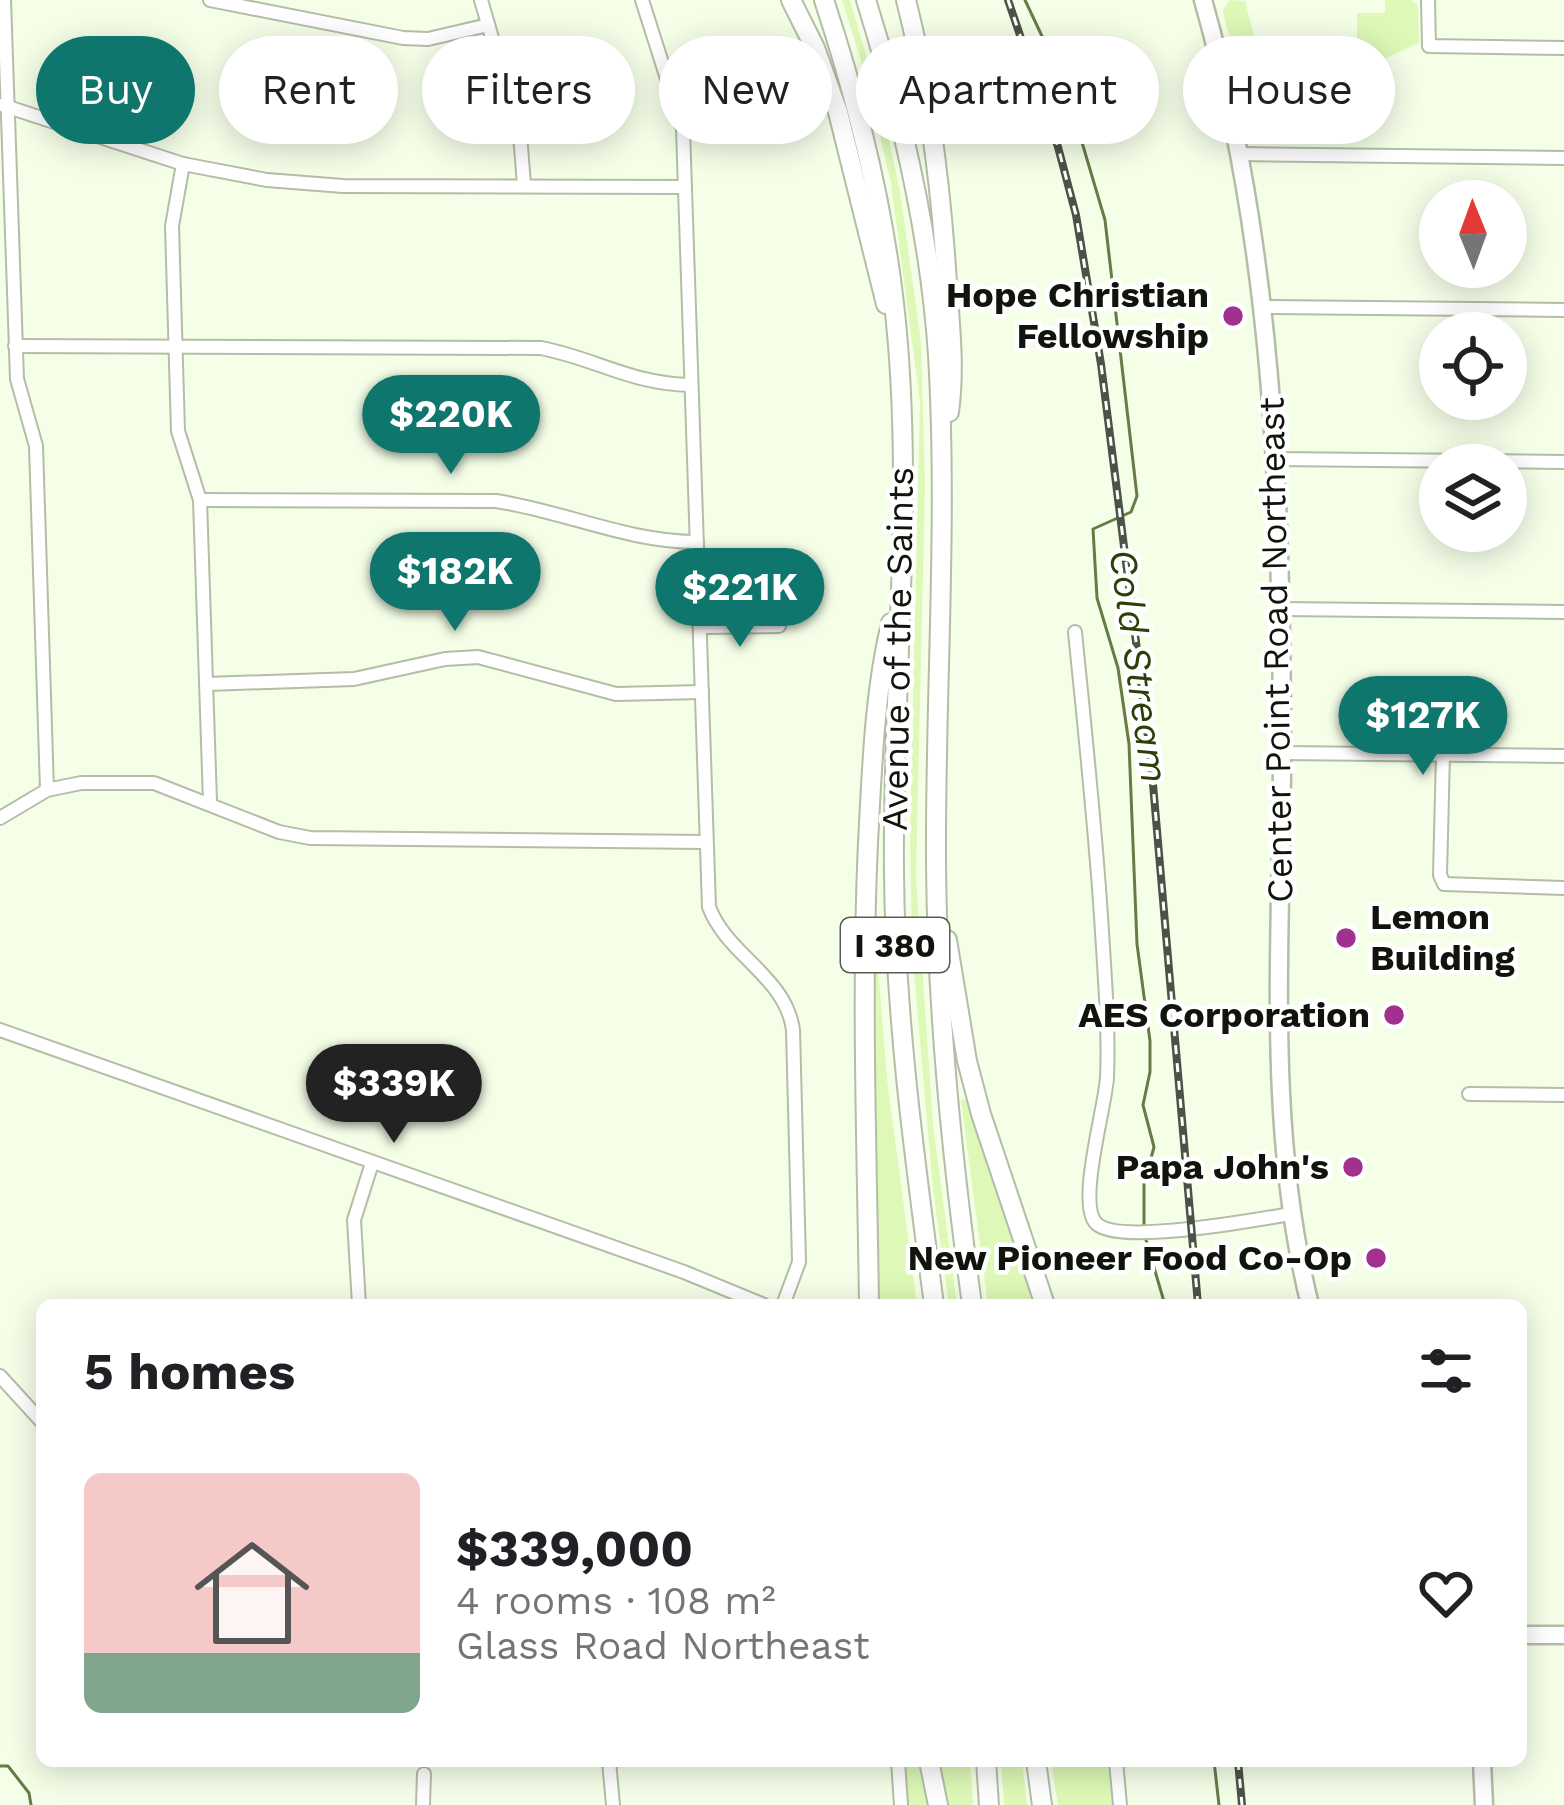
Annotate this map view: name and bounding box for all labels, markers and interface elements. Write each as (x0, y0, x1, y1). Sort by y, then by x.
chip: Buy (36, 36, 195, 144)
chip: Rent (219, 36, 398, 144)
chip: Filters (422, 36, 635, 144)
chip: New (659, 36, 832, 144)
chip: Apartment (856, 36, 1159, 144)
chip: House (1183, 36, 1395, 144)
north arrow (1419, 180, 1527, 288)
map controls (1419, 180, 1527, 552)
place label: Hope Christian Fellowship (946, 274, 1209, 357)
marker: Hope Christian Fellowship (1220, 303, 1246, 329)
button: locate (1419, 312, 1527, 420)
pin: $220K (367, 375, 535, 477)
text: $220K (389, 391, 513, 436)
street label: Center Point Road Northeast (1251, 397, 1301, 903)
button: layers (1419, 444, 1527, 552)
street label: Avenue of the Saints (874, 466, 922, 832)
pin: $182K (371, 532, 539, 634)
water label: Cold Stream (1100, 546, 1178, 786)
text: $182K (397, 548, 513, 593)
pin: $221K (656, 548, 824, 650)
text: $221K (682, 564, 798, 609)
pin: $127K (1339, 676, 1507, 778)
text: $127K (1365, 692, 1481, 737)
place label: Lemon Building (1370, 896, 1516, 979)
road number: I 380 (841, 918, 949, 972)
marker: Lemon Building (1333, 925, 1359, 951)
place label: AES Corporation (1078, 994, 1370, 1036)
marker: AES Corporation (1381, 1002, 1407, 1028)
pin: $339K (310, 1044, 478, 1146)
text: $339K (333, 1060, 455, 1105)
place label: Papa John's (1115, 1146, 1329, 1188)
marker: Papa John's (1340, 1154, 1366, 1180)
place label: New Pioneer Food Co-Op (907, 1237, 1352, 1279)
marker: New Pioneer Food Co-Op (1363, 1245, 1389, 1271)
icon: filters (1413, 1338, 1479, 1404)
text: 5 homes (84, 1342, 295, 1401)
text: $339,000 (456, 1519, 693, 1578)
icon: home (180, 1521, 324, 1665)
icon: heart (1413, 1560, 1479, 1626)
text: 4 rooms · 108 m² (456, 1578, 776, 1623)
text: Glass Road Northeast (456, 1623, 870, 1668)

